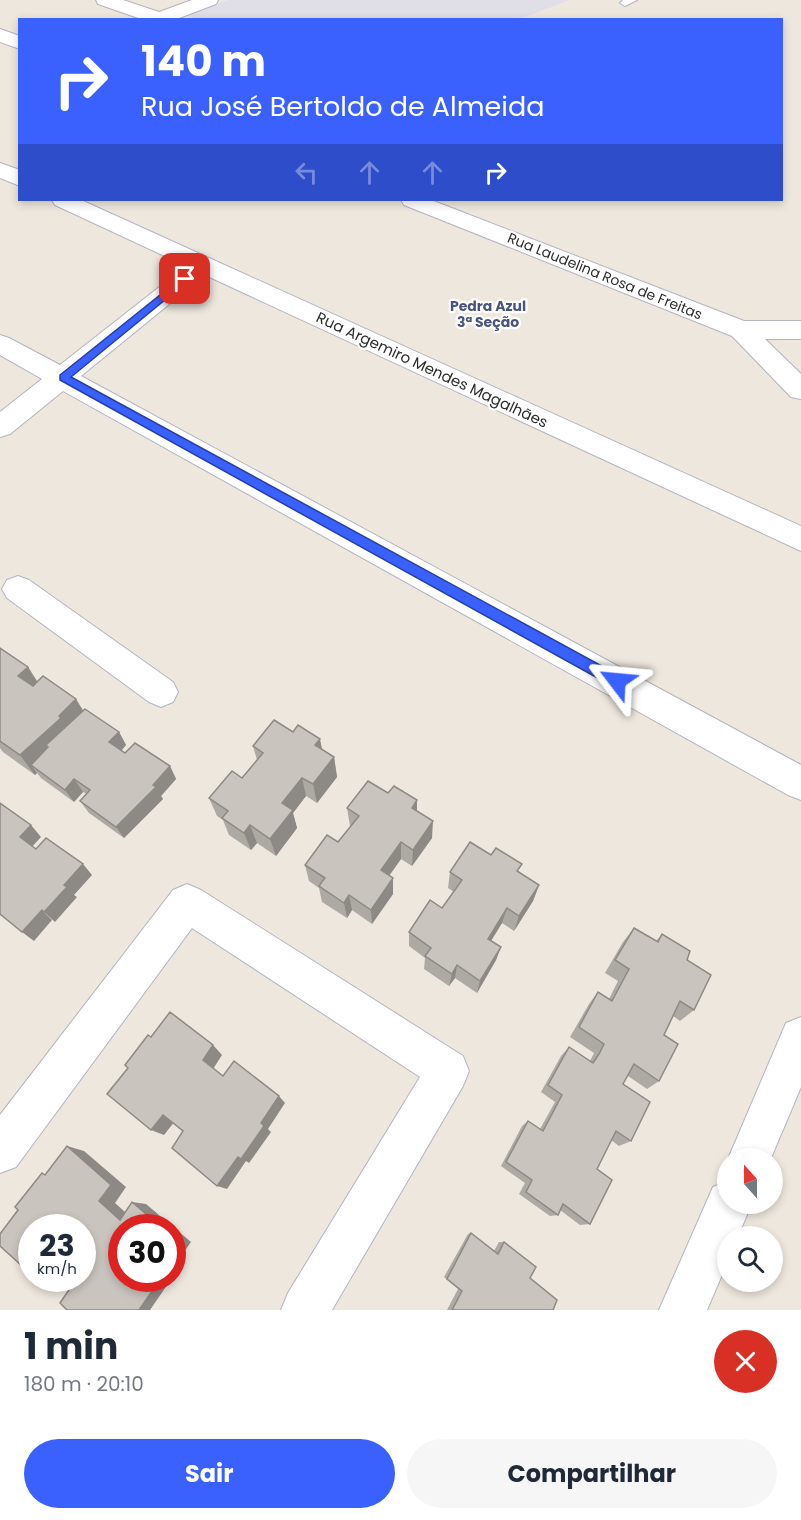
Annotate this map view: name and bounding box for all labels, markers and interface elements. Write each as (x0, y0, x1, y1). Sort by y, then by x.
text: 140 m (141, 32, 266, 91)
icon: right (42, 42, 120, 120)
text: Rua José Bertoldo de Almeida (141, 88, 544, 125)
icon: left (290, 156, 323, 189)
icon: ahead (353, 156, 386, 189)
icon: ahead (416, 156, 449, 189)
icon: right (479, 156, 512, 189)
street label: Rua Laudelina Rosa de Freitas (505, 228, 705, 324)
pin (159, 253, 210, 304)
icon: arrive (168, 262, 201, 295)
district label: Pedra Azul 3ª Seção (450, 296, 526, 332)
street label: Rua Argemiro Mendes Magalhães (313, 306, 552, 433)
position arrow (585, 649, 649, 713)
north arrow (717, 1148, 783, 1214)
map controls (717, 1148, 783, 1292)
speed limit sign: 30 (108, 1214, 186, 1292)
text: 23 (39, 1224, 75, 1267)
button: search (717, 1226, 783, 1292)
text: km/h (37, 1258, 77, 1279)
text: 1 min (24, 1321, 118, 1372)
button: close (714, 1330, 777, 1393)
text: 180 m · 20:10 (24, 1370, 144, 1398)
button: Sair (24, 1439, 395, 1508)
button: Compartilhar (407, 1439, 777, 1508)

